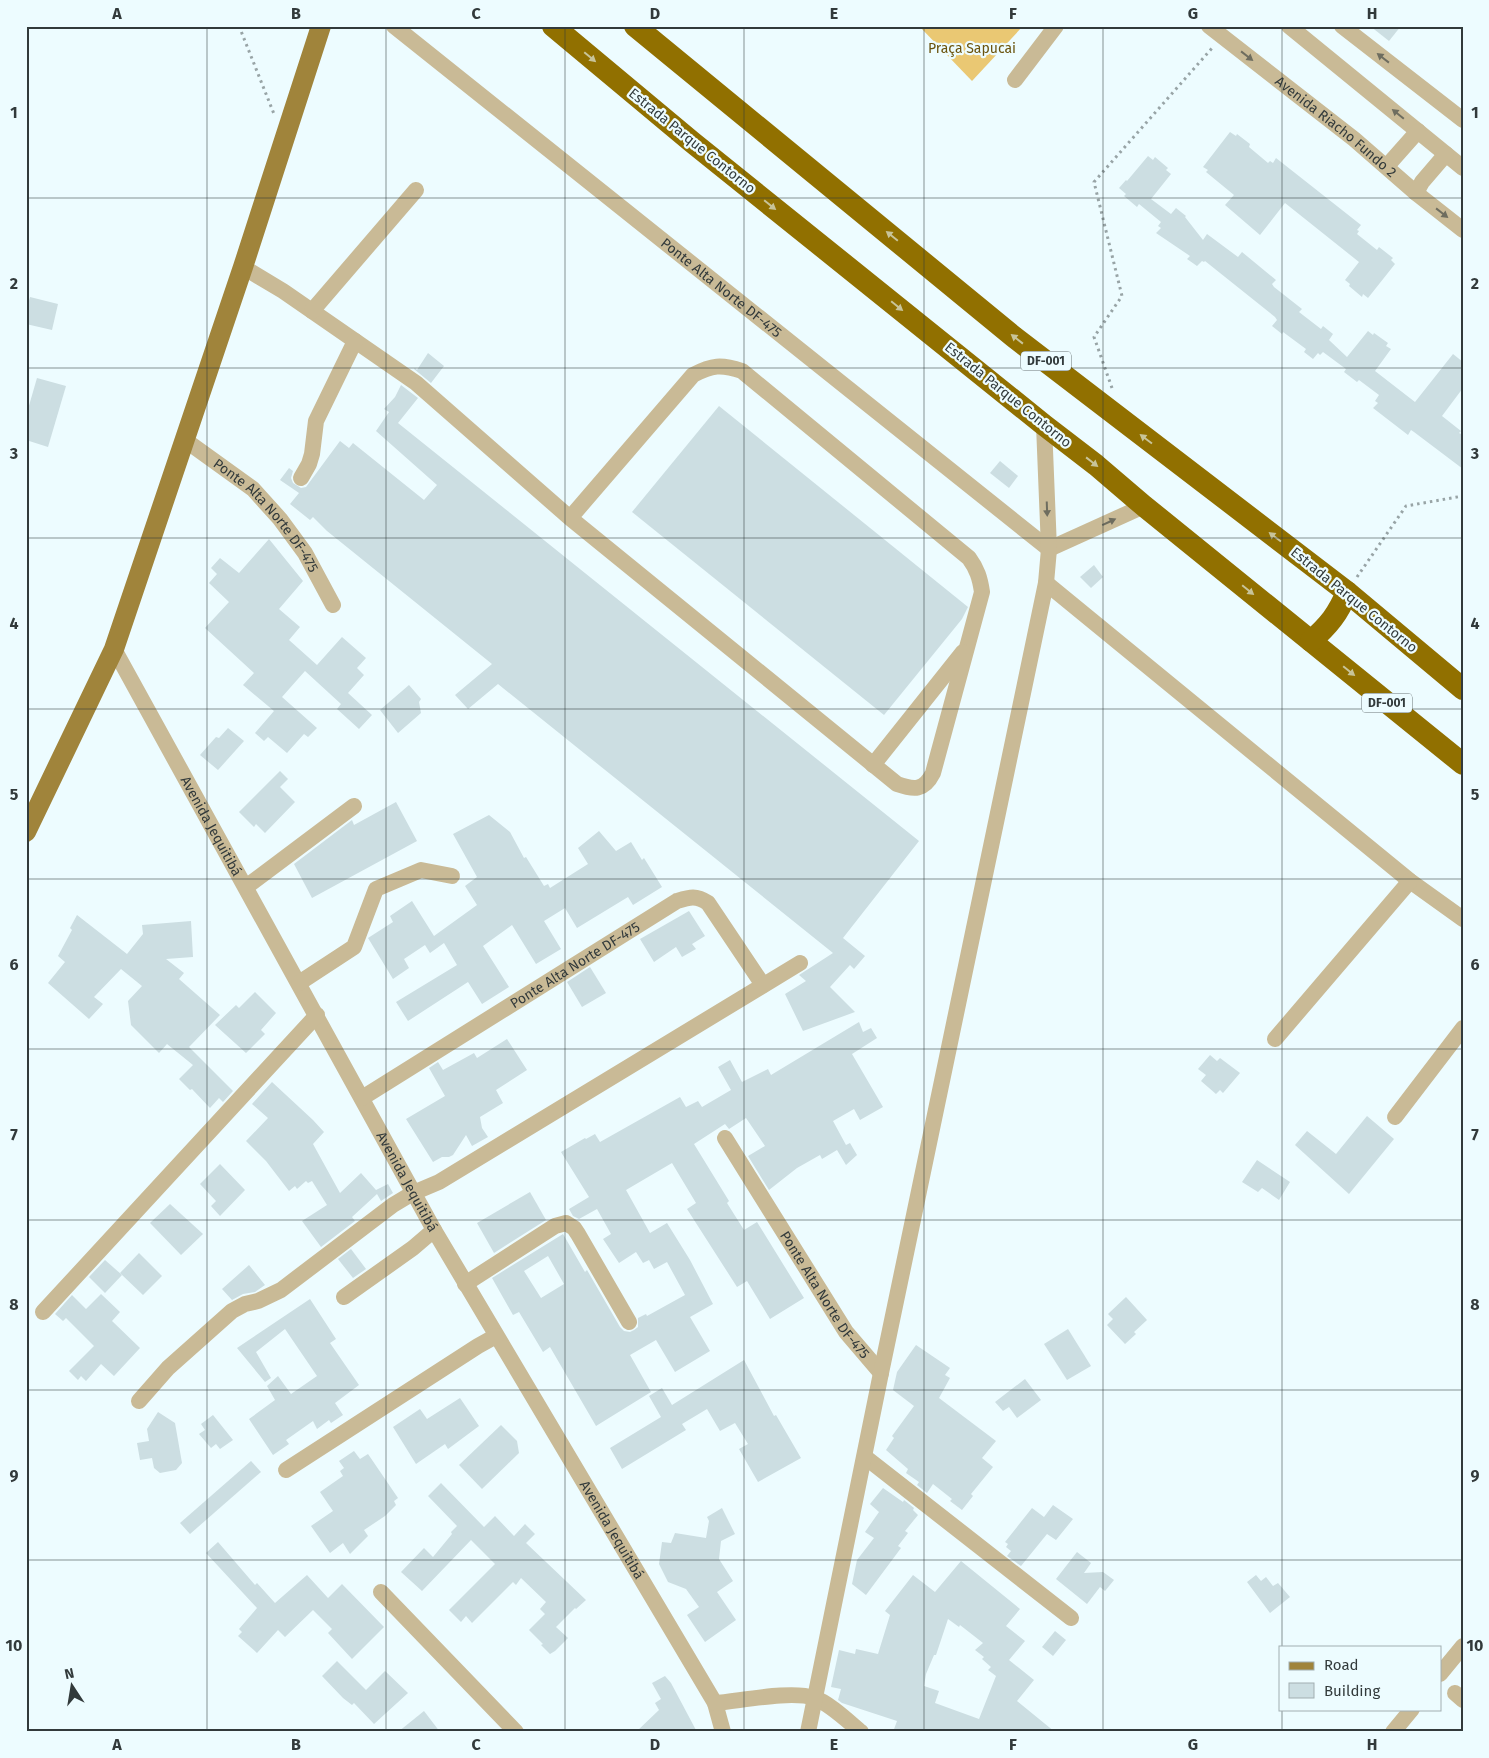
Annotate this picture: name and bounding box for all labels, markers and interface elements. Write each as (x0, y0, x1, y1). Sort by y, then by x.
text: A (111, 4, 122, 23)
text: B (291, 4, 301, 23)
text: C (471, 4, 481, 23)
text: D (650, 4, 660, 23)
text: E (830, 4, 838, 23)
text: F (1009, 4, 1017, 23)
text: G (1188, 4, 1198, 23)
text: H (1367, 4, 1377, 23)
park label: Praça Sapucai (928, 40, 1016, 57)
one-way arrow (1240, 51, 1253, 62)
one-way arrow (583, 52, 596, 63)
one-way arrow (1376, 53, 1390, 63)
street label: Avenida Riacho Fundo 2 (1272, 72, 1400, 181)
street label: Estrada Parque Contorno (625, 85, 759, 197)
text: 1 (10, 103, 18, 122)
text: 1 (1471, 103, 1479, 122)
one-way arrow (1392, 109, 1405, 120)
one-way arrow (763, 199, 776, 210)
one-way arrow (1435, 208, 1448, 219)
one-way arrow (885, 231, 898, 242)
street label: Ponte Alta Norte DF-475 (658, 234, 785, 341)
text: 2 (10, 274, 18, 293)
text: 2 (1471, 274, 1479, 293)
one-way arrow (890, 300, 903, 311)
one-way arrow (1011, 334, 1024, 344)
street label: Estrada Parque Contorno (941, 339, 1075, 451)
road number: DF-001 (1021, 352, 1071, 371)
one-way arrow (1140, 433, 1153, 444)
text: 3 (9, 444, 18, 463)
text: 3 (1470, 444, 1479, 463)
street label: Ponte Alta Norte DF-475 (210, 455, 322, 575)
one-way arrow (1085, 457, 1099, 467)
one-way arrow (1044, 501, 1052, 517)
one-way arrow (1102, 517, 1116, 525)
one-way arrow (1268, 532, 1282, 542)
street label: Estrada Parque Contorno (1287, 544, 1421, 656)
one-way arrow (1242, 584, 1255, 595)
text: 4 (9, 614, 19, 633)
text: 4 (1470, 614, 1480, 633)
one-way arrow (1342, 666, 1355, 677)
road number: DF-001 (1362, 694, 1412, 712)
street label: Avenida Jequitibá (177, 773, 246, 879)
text: 5 (10, 785, 19, 804)
text: 5 (1471, 785, 1480, 804)
street label: Ponte Alta Norte DF-475 (507, 918, 643, 1012)
text: 6 (9, 955, 19, 974)
text: 6 (1470, 955, 1480, 974)
text: 7 (10, 1125, 18, 1144)
text: 7 (1471, 1125, 1479, 1144)
street label: Avenida Jequitibá (373, 1129, 442, 1235)
street label: Ponte Alta Norte DF-475 (777, 1228, 873, 1362)
text: 8 (9, 1295, 19, 1314)
text: 8 (1470, 1295, 1480, 1314)
text: 9 (10, 1466, 19, 1485)
text: 9 (1471, 1466, 1480, 1485)
street label: Avenida Jequitibá (576, 1477, 648, 1582)
text: 10 (6, 1636, 22, 1655)
text: 10 (1467, 1636, 1483, 1655)
legend (1279, 1646, 1442, 1710)
text: Road (1324, 1656, 1359, 1674)
north arrow (48, 1660, 98, 1710)
text: N (63, 1664, 76, 1683)
text: Building (1324, 1682, 1380, 1700)
text: A (111, 1735, 122, 1754)
text: B (291, 1735, 301, 1754)
text: C (471, 1735, 481, 1754)
text: D (650, 1735, 660, 1754)
text: E (830, 1735, 838, 1754)
text: F (1009, 1735, 1017, 1754)
text: G (1188, 1735, 1198, 1754)
text: H (1367, 1735, 1377, 1754)

